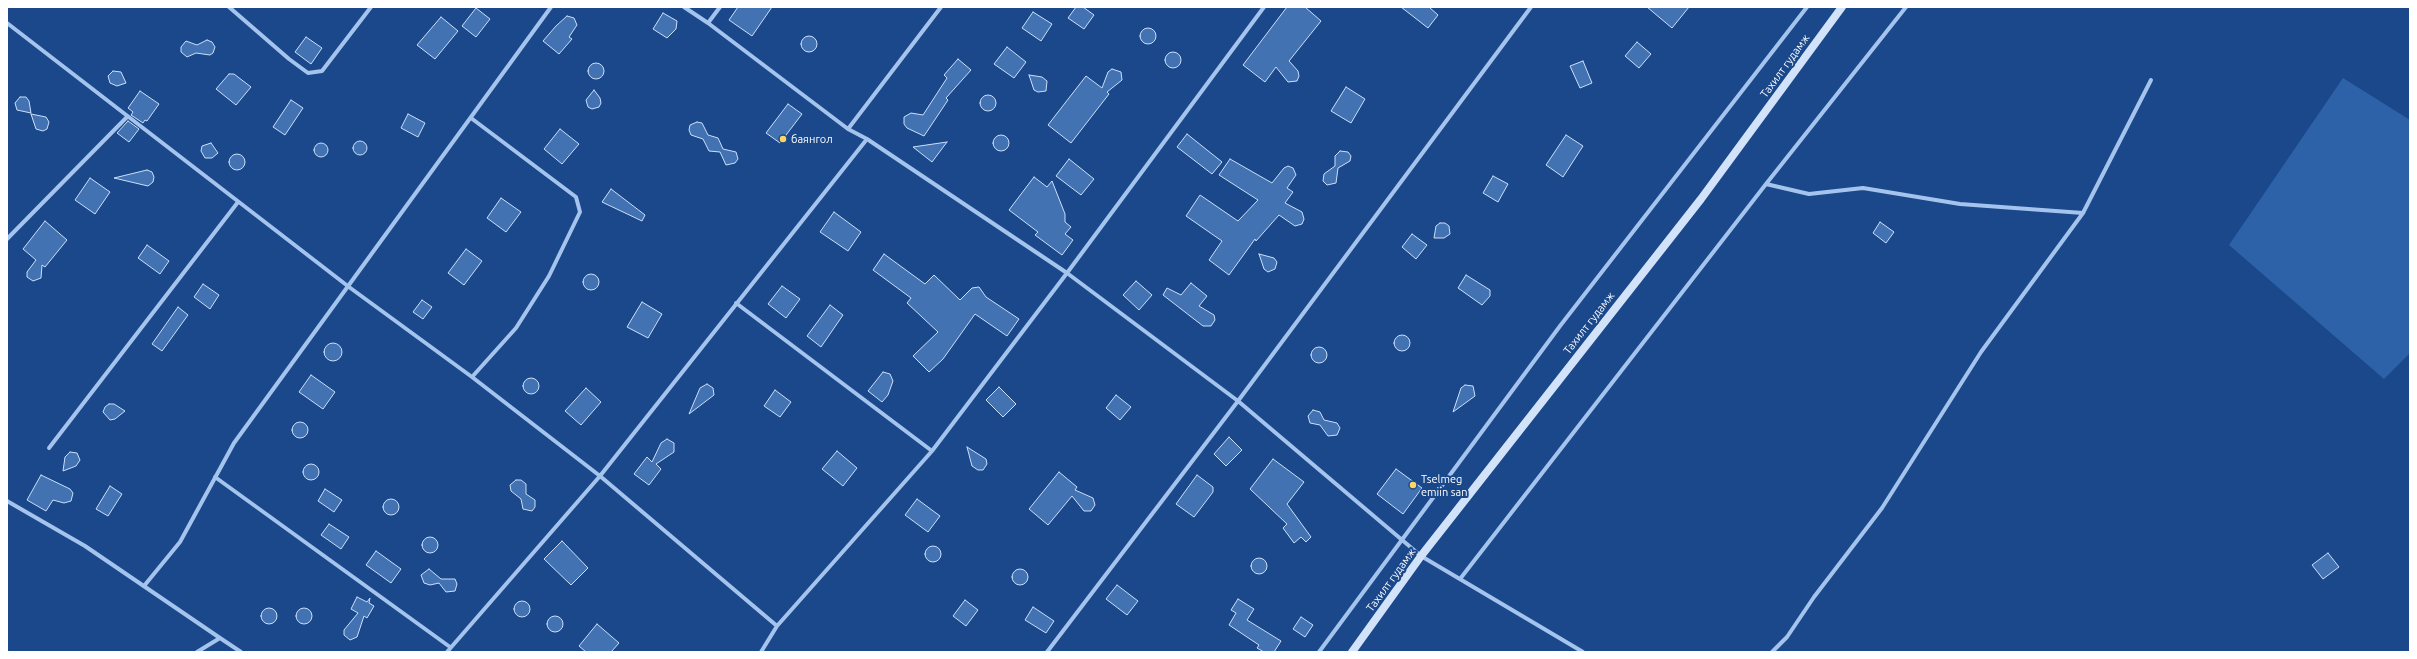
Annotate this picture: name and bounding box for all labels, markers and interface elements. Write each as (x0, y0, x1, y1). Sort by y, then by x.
street label: Тахилт гудамж (1758, 32, 1812, 100)
place label: баянгол (791, 132, 833, 146)
marker: баянгол (778, 134, 788, 144)
street label: Тахилт гудамж (1561, 289, 1617, 357)
place label: Tselmeg emiin san (1421, 472, 1467, 498)
marker: Tselmeg emiin san (1408, 480, 1418, 490)
street label: Тахилт гудамж (1364, 546, 1418, 614)

